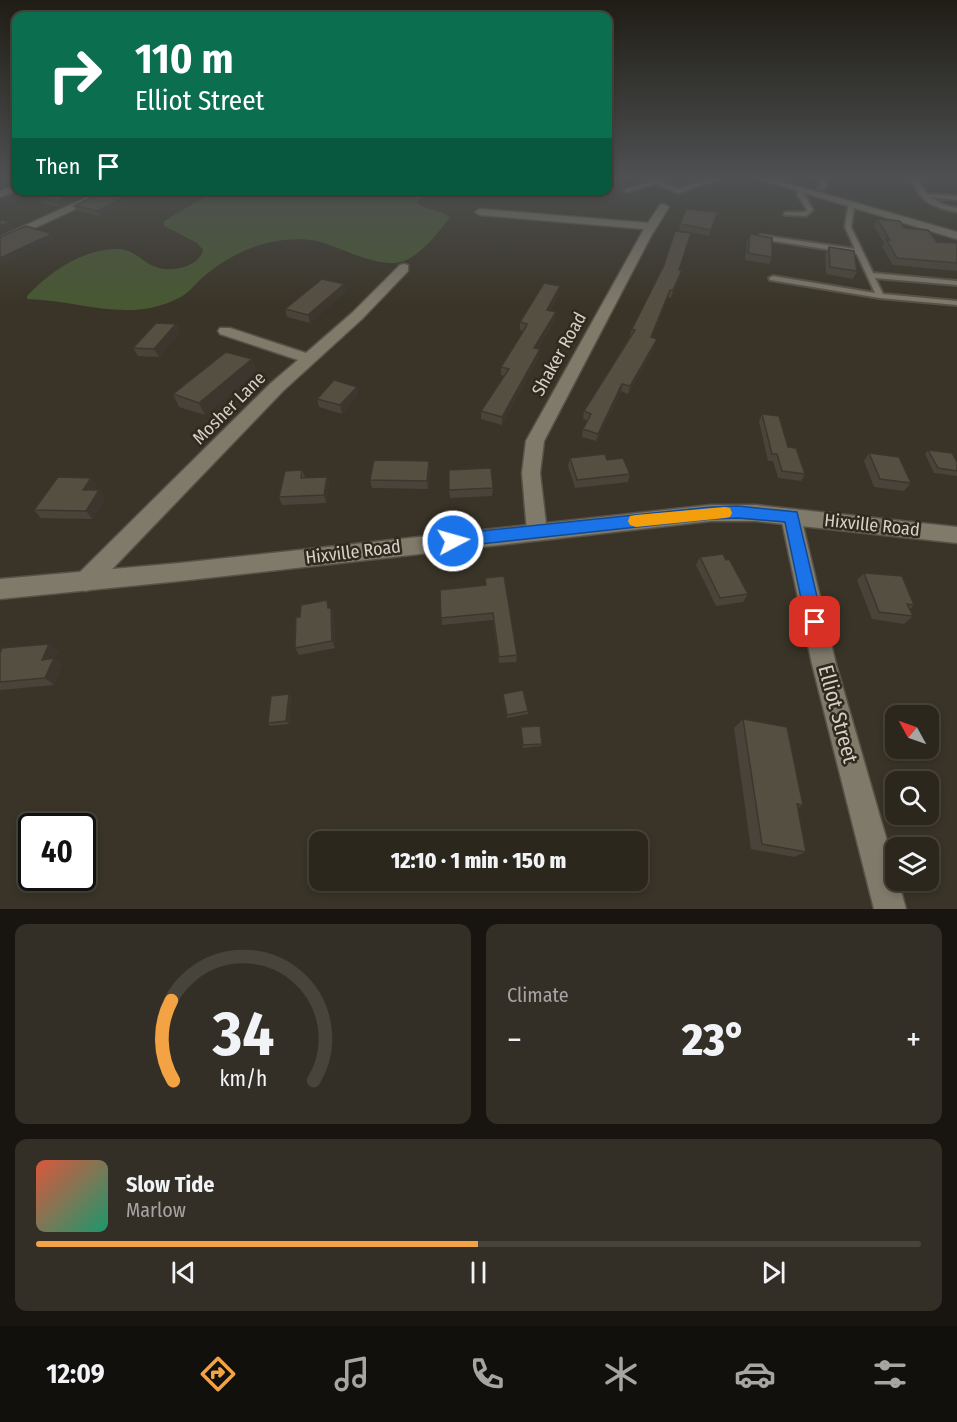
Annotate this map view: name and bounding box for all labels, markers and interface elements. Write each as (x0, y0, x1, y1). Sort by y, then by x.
text: 110 m (135, 34, 234, 84)
icon: right (36, 36, 114, 114)
text: Elliot Street (135, 85, 264, 117)
icon: arrive (92, 150, 125, 183)
text: Then (36, 153, 80, 180)
street label: Shaker Road (527, 308, 591, 400)
street label: Mosher Lane (188, 367, 270, 449)
position arrow (421, 509, 485, 573)
street label: Hixville Road (823, 509, 921, 541)
street label: Hixville Road (304, 535, 402, 569)
pin (789, 596, 840, 647)
icon: arrive (798, 605, 831, 638)
street label: Elliot Street (812, 662, 864, 766)
north arrow (885, 705, 939, 759)
map controls (885, 705, 939, 891)
button: search (885, 771, 939, 825)
speed limit sign: 40 (18, 813, 96, 891)
button: layers (885, 837, 939, 891)
text: 12:10 · 1 min · 150 m (391, 847, 566, 874)
text: Climate (507, 983, 569, 1007)
text: 34 (211, 997, 274, 1072)
text: 23° (682, 1013, 746, 1067)
text: − (507, 1020, 522, 1060)
text: + (906, 1020, 921, 1060)
text: km/h (219, 1066, 267, 1092)
text: Slow Tide (126, 1171, 214, 1198)
text: Marlow (126, 1198, 186, 1222)
icon: previous (167, 1256, 200, 1289)
icon: pause (462, 1256, 495, 1289)
icon: next (757, 1256, 790, 1289)
icon: directions (197, 1353, 239, 1395)
icon: music (331, 1353, 373, 1395)
icon: phone (466, 1353, 508, 1395)
icon: climate (600, 1353, 642, 1395)
icon: car (734, 1353, 776, 1395)
icon: filters (869, 1353, 911, 1395)
text: 12:09 (46, 1358, 105, 1390)

